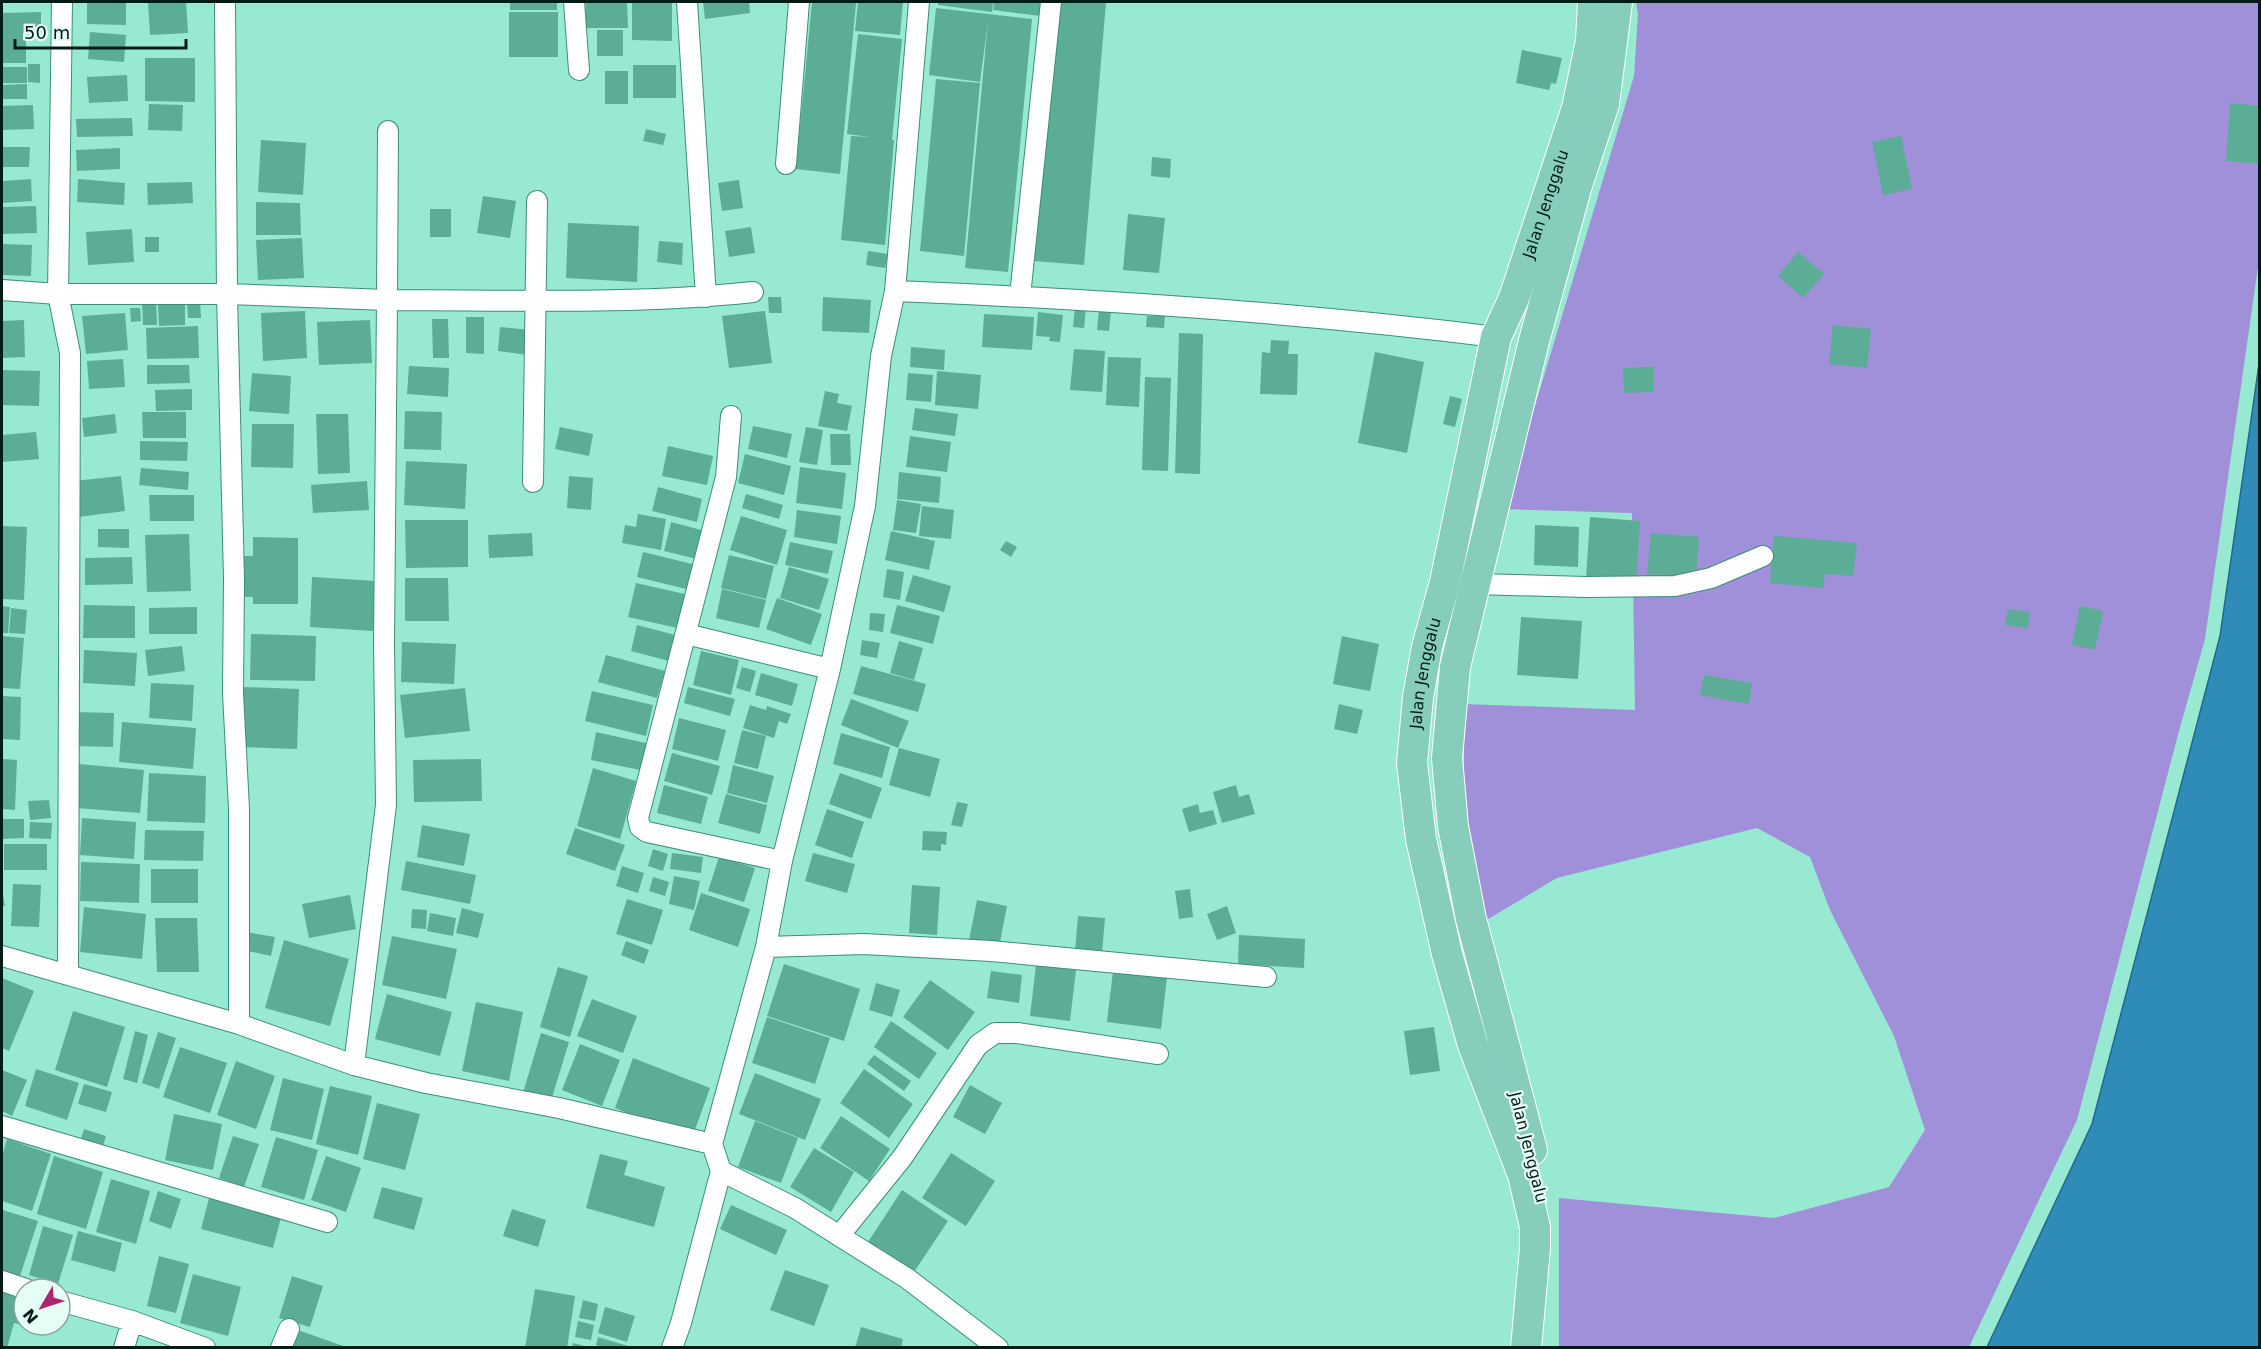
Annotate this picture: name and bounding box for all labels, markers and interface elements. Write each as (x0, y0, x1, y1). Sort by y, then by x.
scale bar (15, 12, 186, 50)
text: 50 m (24, 22, 70, 43)
street label: Jalan Jenggalu (1518, 147, 1573, 262)
street label: Jalan Jenggalu (1406, 615, 1445, 731)
street label: Jalan Jenggalu (1505, 1089, 1551, 1204)
north arrow (12, 1277, 72, 1337)
text: N (19, 1305, 42, 1327)

